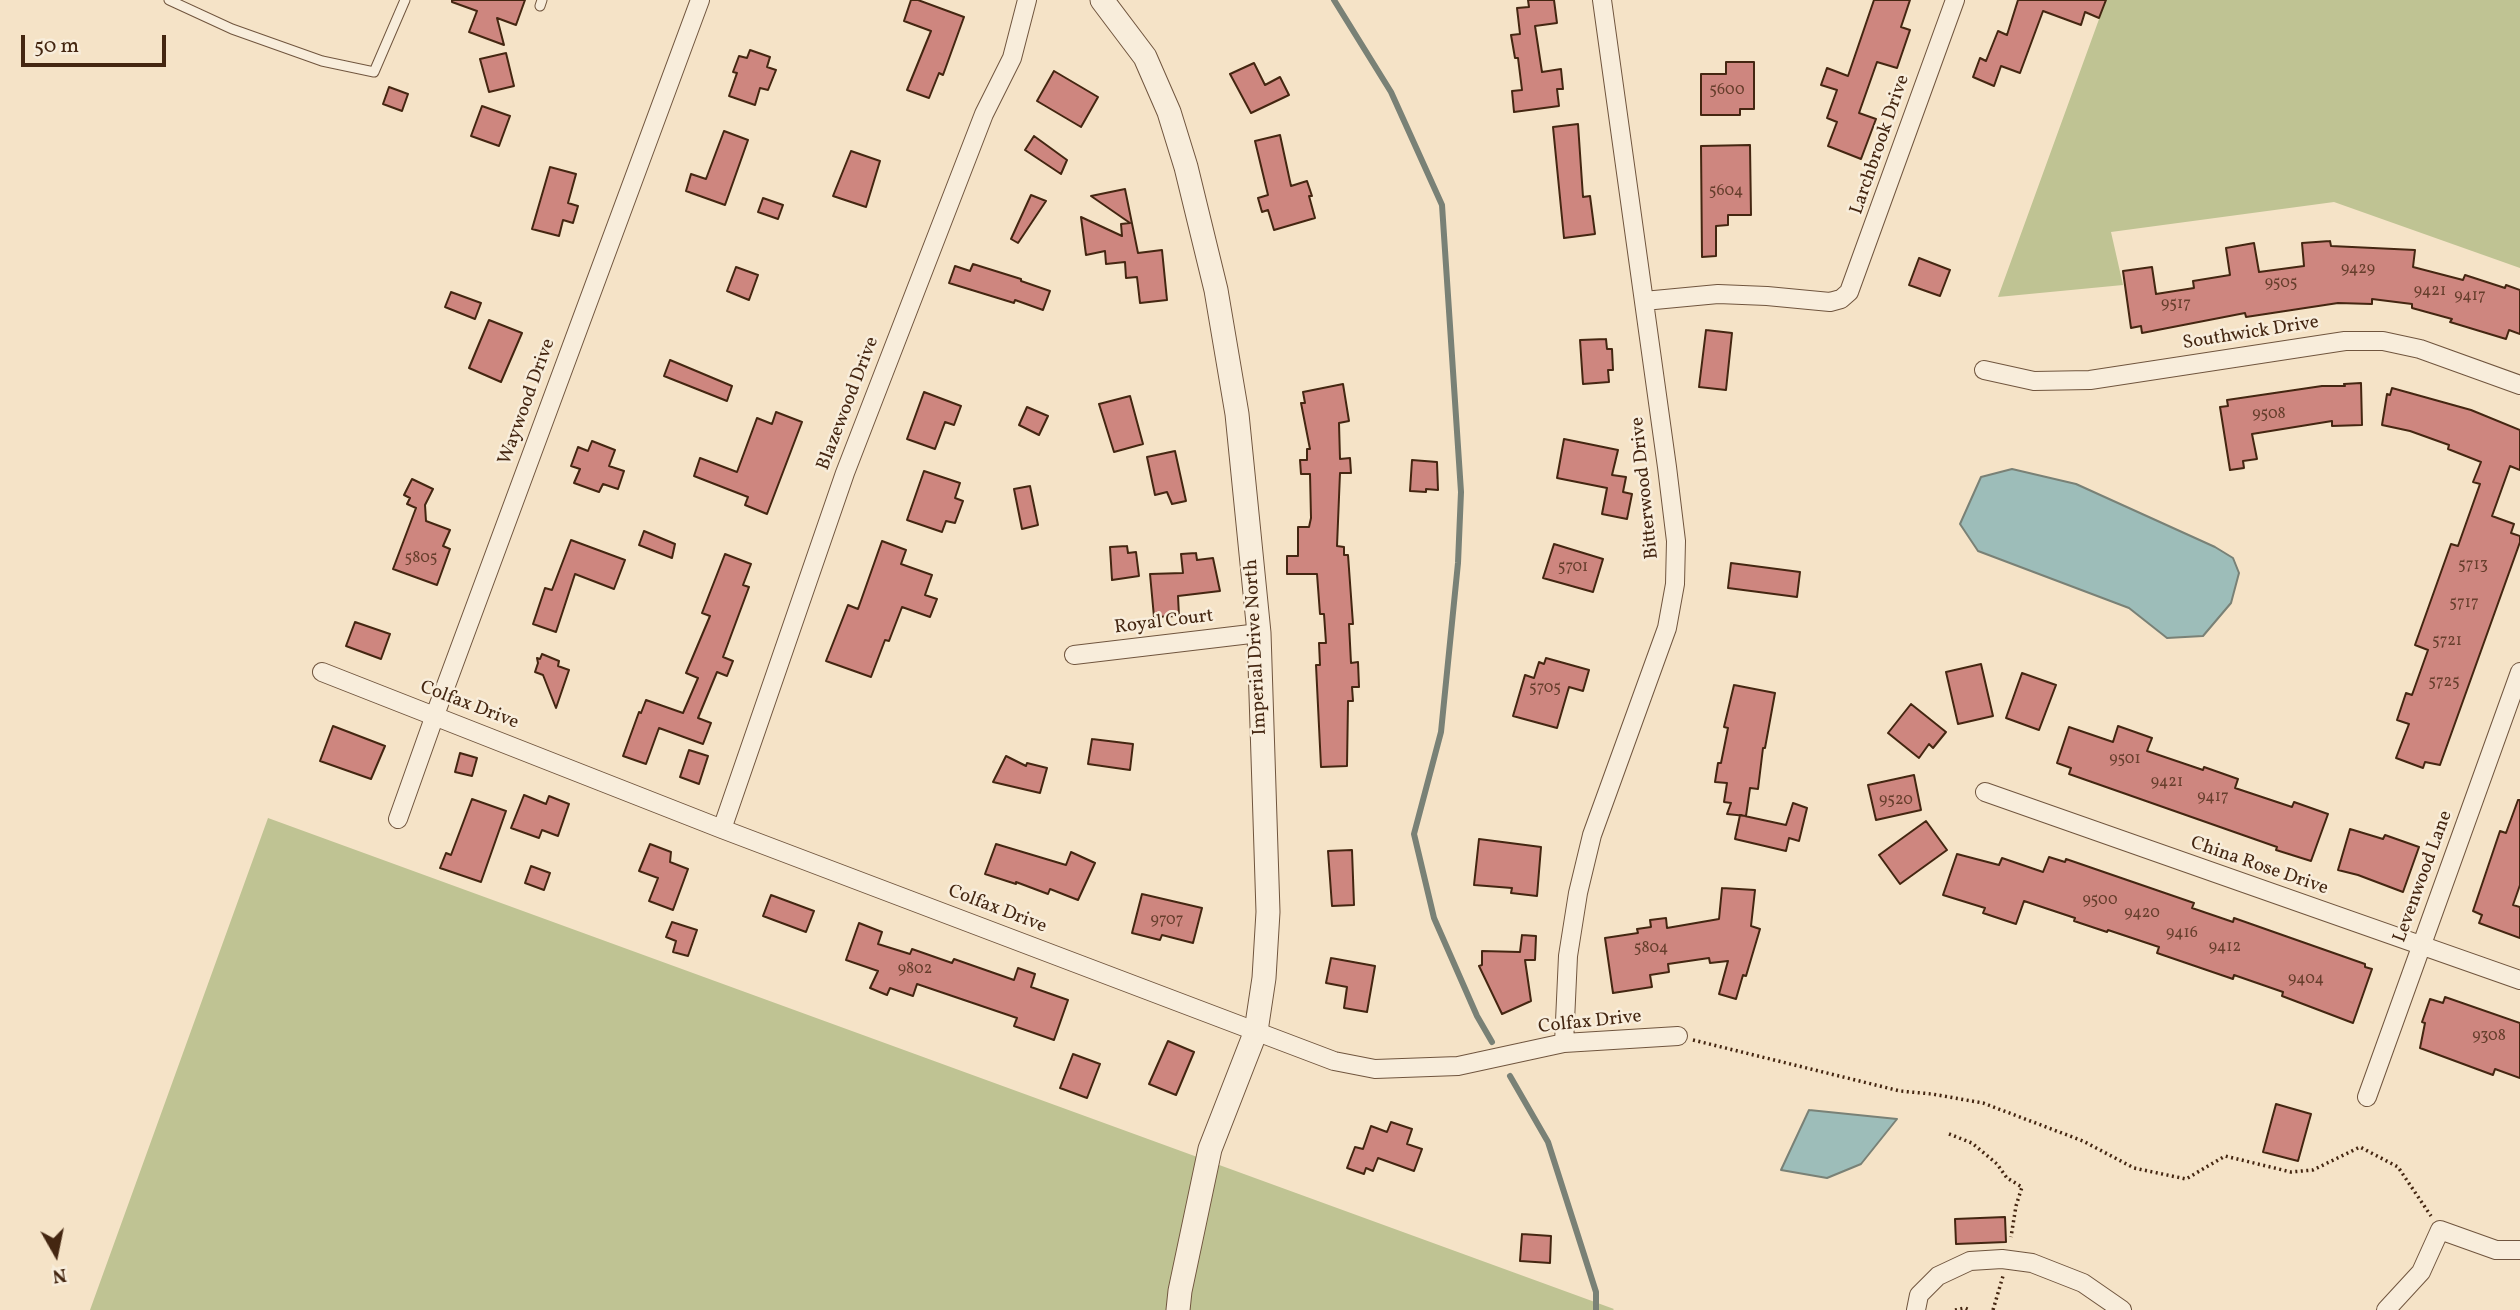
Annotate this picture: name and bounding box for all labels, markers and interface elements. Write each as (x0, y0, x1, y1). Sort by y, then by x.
scale bar (24, 21, 170, 65)
text: 50 m (34, 32, 79, 61)
street label: Larchbrook Drive (1846, 72, 1916, 218)
house number: 5600 (1709, 81, 1745, 101)
house number: 5604 (1709, 182, 1743, 202)
house number: 9429 (2341, 260, 2375, 280)
house number: 9505 (2265, 274, 2297, 294)
house number: 9421 (2414, 282, 2446, 302)
house number: 9417 (2454, 287, 2486, 307)
house number: 9517 (2161, 295, 2191, 315)
street label: Southwick Drive (2181, 312, 2321, 356)
street label: Blazewood Drive (813, 334, 885, 474)
street label: Waywood Drive (495, 336, 561, 468)
house number: 9508 (2252, 405, 2286, 425)
street label: Bitterwood Drive (1627, 416, 1665, 560)
house number: 5805 (405, 549, 437, 569)
house number: 5713 (2458, 556, 2488, 576)
street label: Imperial Drive North (1241, 558, 1273, 736)
house number: 5701 (1558, 558, 1588, 578)
house number: 5717 (2449, 594, 2479, 614)
street label: Royal Court (1113, 606, 1215, 640)
house number: 5721 (2432, 632, 2462, 652)
house number: 5725 (2428, 673, 2460, 693)
street label: Colfax Drive (416, 677, 522, 735)
house number: 5705 (1529, 679, 1561, 699)
house number: 9501 (2109, 750, 2141, 770)
house number: 9421 (2151, 773, 2183, 793)
house number: 9417 (2197, 788, 2229, 808)
house number: 9520 (1879, 791, 1913, 811)
street label: Levenwood Lane (2390, 808, 2458, 946)
street label: China Rose Drive (2187, 833, 2331, 901)
street label: Colfax Drive (944, 881, 1050, 939)
house number: 9500 (2082, 891, 2118, 911)
house number: 9420 (2124, 904, 2160, 924)
house number: 9707 (1151, 911, 1183, 931)
house number: 9416 (2166, 924, 2198, 944)
house number: 9412 (2209, 938, 2241, 958)
house number: 5804 (1634, 939, 1668, 959)
house number: 9802 (898, 960, 932, 980)
house number: 9404 (2288, 970, 2324, 990)
street label: Colfax Drive (1537, 1006, 1643, 1040)
house number: 9308 (2472, 1027, 2506, 1047)
north arrow (21, 1219, 91, 1289)
text: N (50, 1261, 68, 1289)

